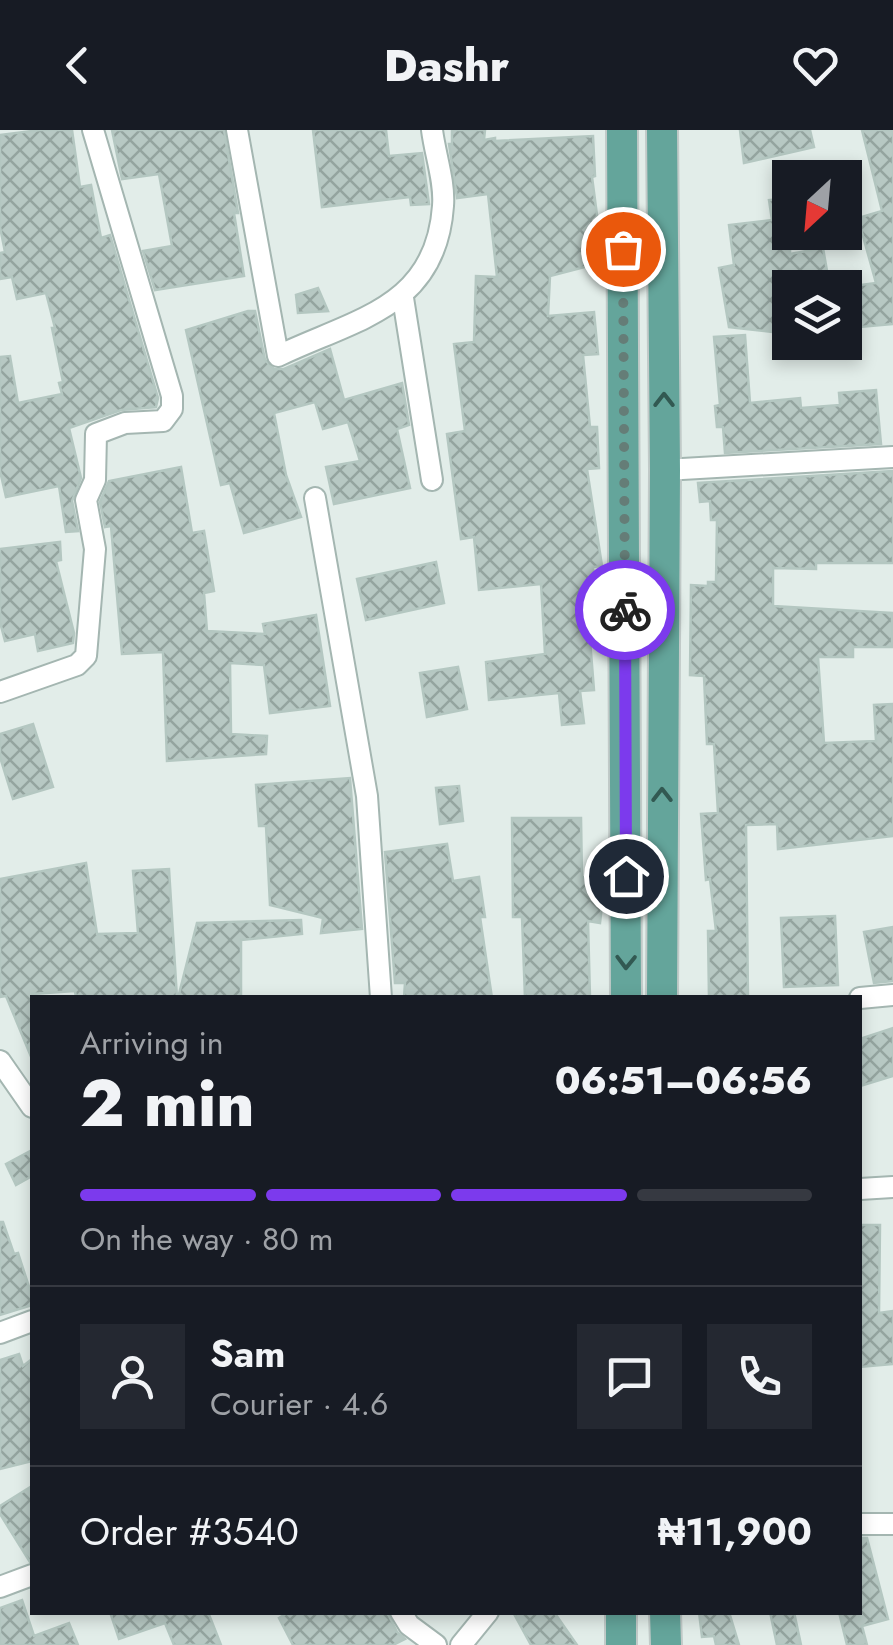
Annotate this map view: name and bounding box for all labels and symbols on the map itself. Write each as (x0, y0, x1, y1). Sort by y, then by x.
north arrow (772, 160, 862, 250)
pin (581, 207, 666, 292)
one-way arrow (654, 392, 675, 408)
courier (575, 560, 675, 660)
one-way arrow (651, 787, 673, 802)
pin (584, 834, 669, 919)
one-way arrow (616, 955, 637, 971)

